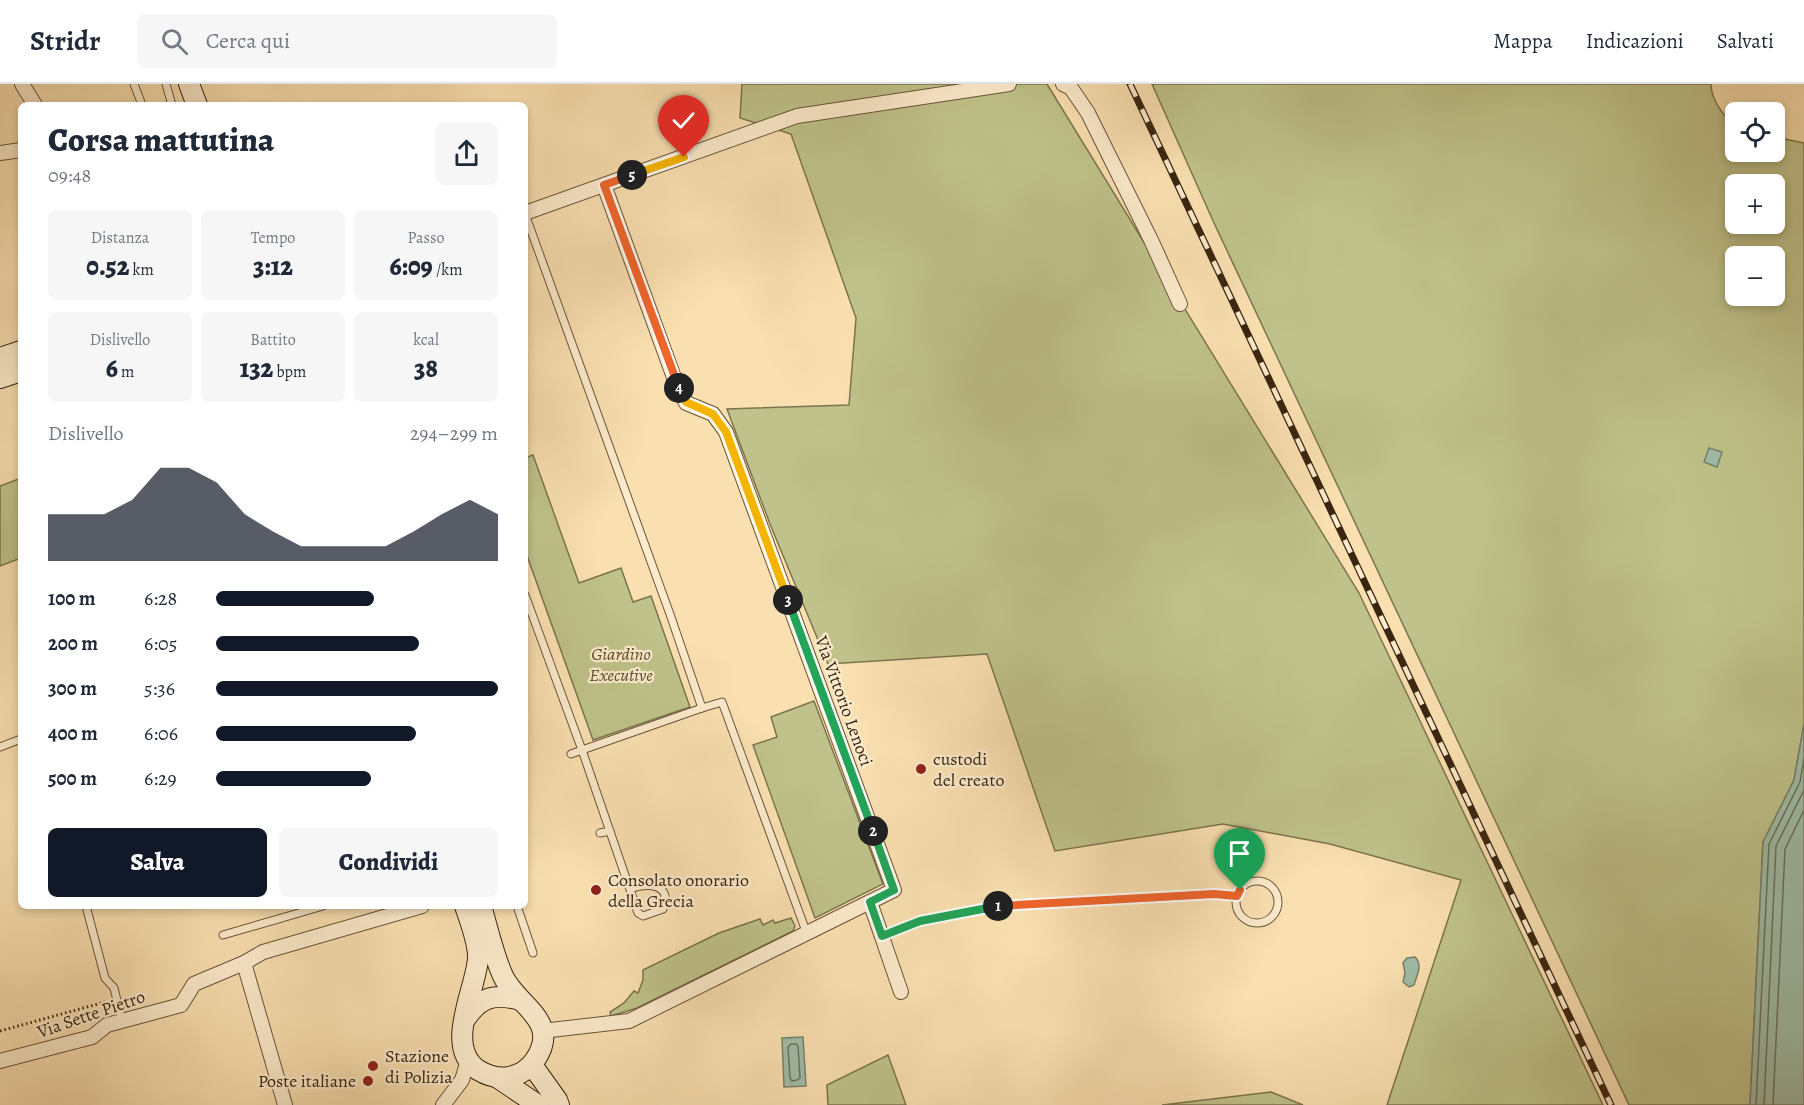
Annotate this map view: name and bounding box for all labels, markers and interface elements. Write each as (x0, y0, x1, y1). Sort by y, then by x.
search box (137, 14, 557, 68)
text: Stridr (30, 22, 101, 60)
icon: search (158, 25, 191, 58)
text: Cerca qui (206, 26, 290, 56)
text: Mappa (1493, 27, 1553, 55)
text: Indicazioni (1586, 27, 1684, 55)
text: Salvati (1717, 27, 1774, 55)
pin (658, 95, 709, 157)
map controls (1725, 102, 1785, 306)
button: locate (1725, 102, 1785, 162)
icon: check (667, 104, 700, 137)
text: Corsa mattutina (48, 117, 274, 162)
button: share (435, 122, 498, 185)
pin: 5 (617, 160, 647, 190)
text: 09:48 (48, 162, 91, 189)
text: 5 (629, 164, 635, 186)
button: + (1725, 174, 1785, 234)
text: Distanza (91, 227, 149, 249)
text: Tempo (251, 227, 295, 249)
text: Passo (408, 227, 444, 249)
button: − (1725, 246, 1785, 306)
text: 0.52 (86, 249, 129, 284)
text: 3:12 (253, 249, 293, 284)
text: 6:09 (390, 249, 433, 284)
text: km (129, 259, 154, 281)
text: /km (433, 259, 462, 281)
text: Dislivello (90, 329, 150, 351)
text: Battito (250, 329, 296, 351)
text: kcal (413, 329, 439, 351)
text: 6 (106, 351, 118, 386)
text: 132 (240, 351, 273, 386)
text: 38 (414, 351, 438, 386)
text: m (118, 361, 134, 383)
text: bpm (273, 361, 306, 383)
pin: 4 (664, 373, 694, 403)
text: 4 (675, 377, 683, 399)
text: Dislivello (48, 420, 124, 447)
text: 294–299 m (410, 420, 498, 447)
text: 100 m (48, 585, 96, 612)
text: 6:28 (144, 585, 177, 612)
pin: 3 (773, 585, 803, 615)
text: 3 (785, 589, 791, 611)
text: 200 m (48, 630, 98, 657)
text: 6:05 (144, 630, 177, 657)
street label: Via Vittorio Lenoci (809, 632, 879, 769)
park label: Giardino Executive (589, 642, 653, 687)
text: 300 m (48, 675, 97, 702)
text: 5:36 (144, 675, 175, 702)
text: 400 m (48, 720, 98, 747)
text: 6:06 (144, 720, 178, 747)
place label: custodi del creato (933, 747, 1004, 792)
marker: custodi del creato (914, 762, 928, 776)
text: 500 m (48, 765, 97, 792)
text: 6:29 (144, 765, 177, 792)
pin: 2 (858, 816, 888, 846)
text: 2 (869, 820, 877, 842)
button: Salva (48, 828, 267, 897)
button: Condividi (279, 828, 498, 897)
pin (1214, 828, 1265, 890)
icon: arrive (1223, 837, 1256, 870)
place label: Consolato onorario della Grecia (608, 868, 749, 913)
marker: Consolato onorario della Grecia (589, 883, 603, 897)
pin: 1 (983, 891, 1013, 921)
text: 1 (995, 895, 1001, 917)
street label: Via Sette Pietro (33, 984, 148, 1044)
place label: Stazione di Polizia (385, 1044, 453, 1089)
marker: Stazione di Polizia (366, 1059, 380, 1073)
place label: Poste italiane (258, 1069, 356, 1093)
marker: Poste italiane (361, 1074, 375, 1088)

